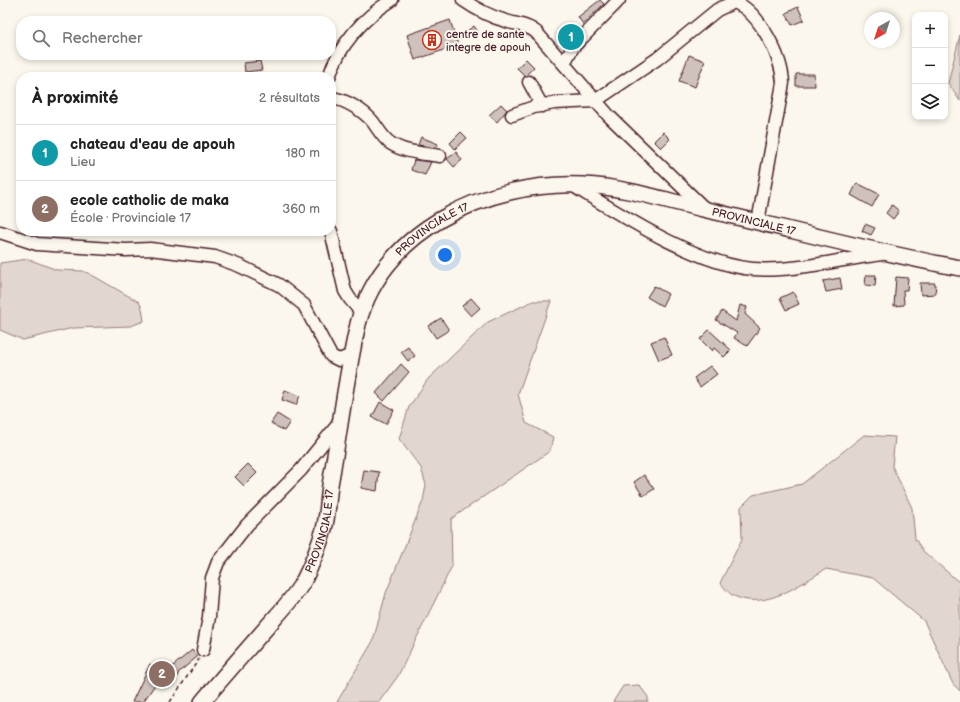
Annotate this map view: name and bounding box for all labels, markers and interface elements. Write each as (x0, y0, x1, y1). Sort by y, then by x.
north arrow (864, 12, 900, 48)
map controls (912, 12, 948, 120)
button: + (912, 12, 948, 48)
search box (16, 16, 336, 60)
pin: 1 (558, 22, 584, 52)
icon: search (30, 27, 52, 49)
place label: centre de sante integre de apouh (446, 28, 531, 54)
text: Rechercher (62, 29, 142, 48)
building icon: centre de sante integre de apouh (421, 29, 443, 51)
button: − (912, 48, 948, 84)
button: layers (912, 84, 948, 120)
text: À proximité (32, 88, 118, 108)
text: 2 résultats (259, 90, 320, 106)
text: chateau d'eau de apouh (70, 135, 235, 154)
text: 1 (42, 145, 48, 161)
text: 180 m (285, 145, 320, 161)
text: Lieu (70, 154, 95, 170)
text: ecole catholic de maka (70, 191, 229, 210)
street label: PROVINCIALE 17 (393, 200, 471, 258)
text: 2 (41, 201, 49, 217)
text: 360 m (282, 201, 320, 217)
street label: PROVINCIALE 17 (711, 205, 798, 238)
text: École · Provinciale 17 (70, 210, 191, 226)
your location (435, 245, 455, 265)
street label: PROVINCIALE 17 (302, 488, 336, 575)
pin: 2 (149, 659, 175, 689)

